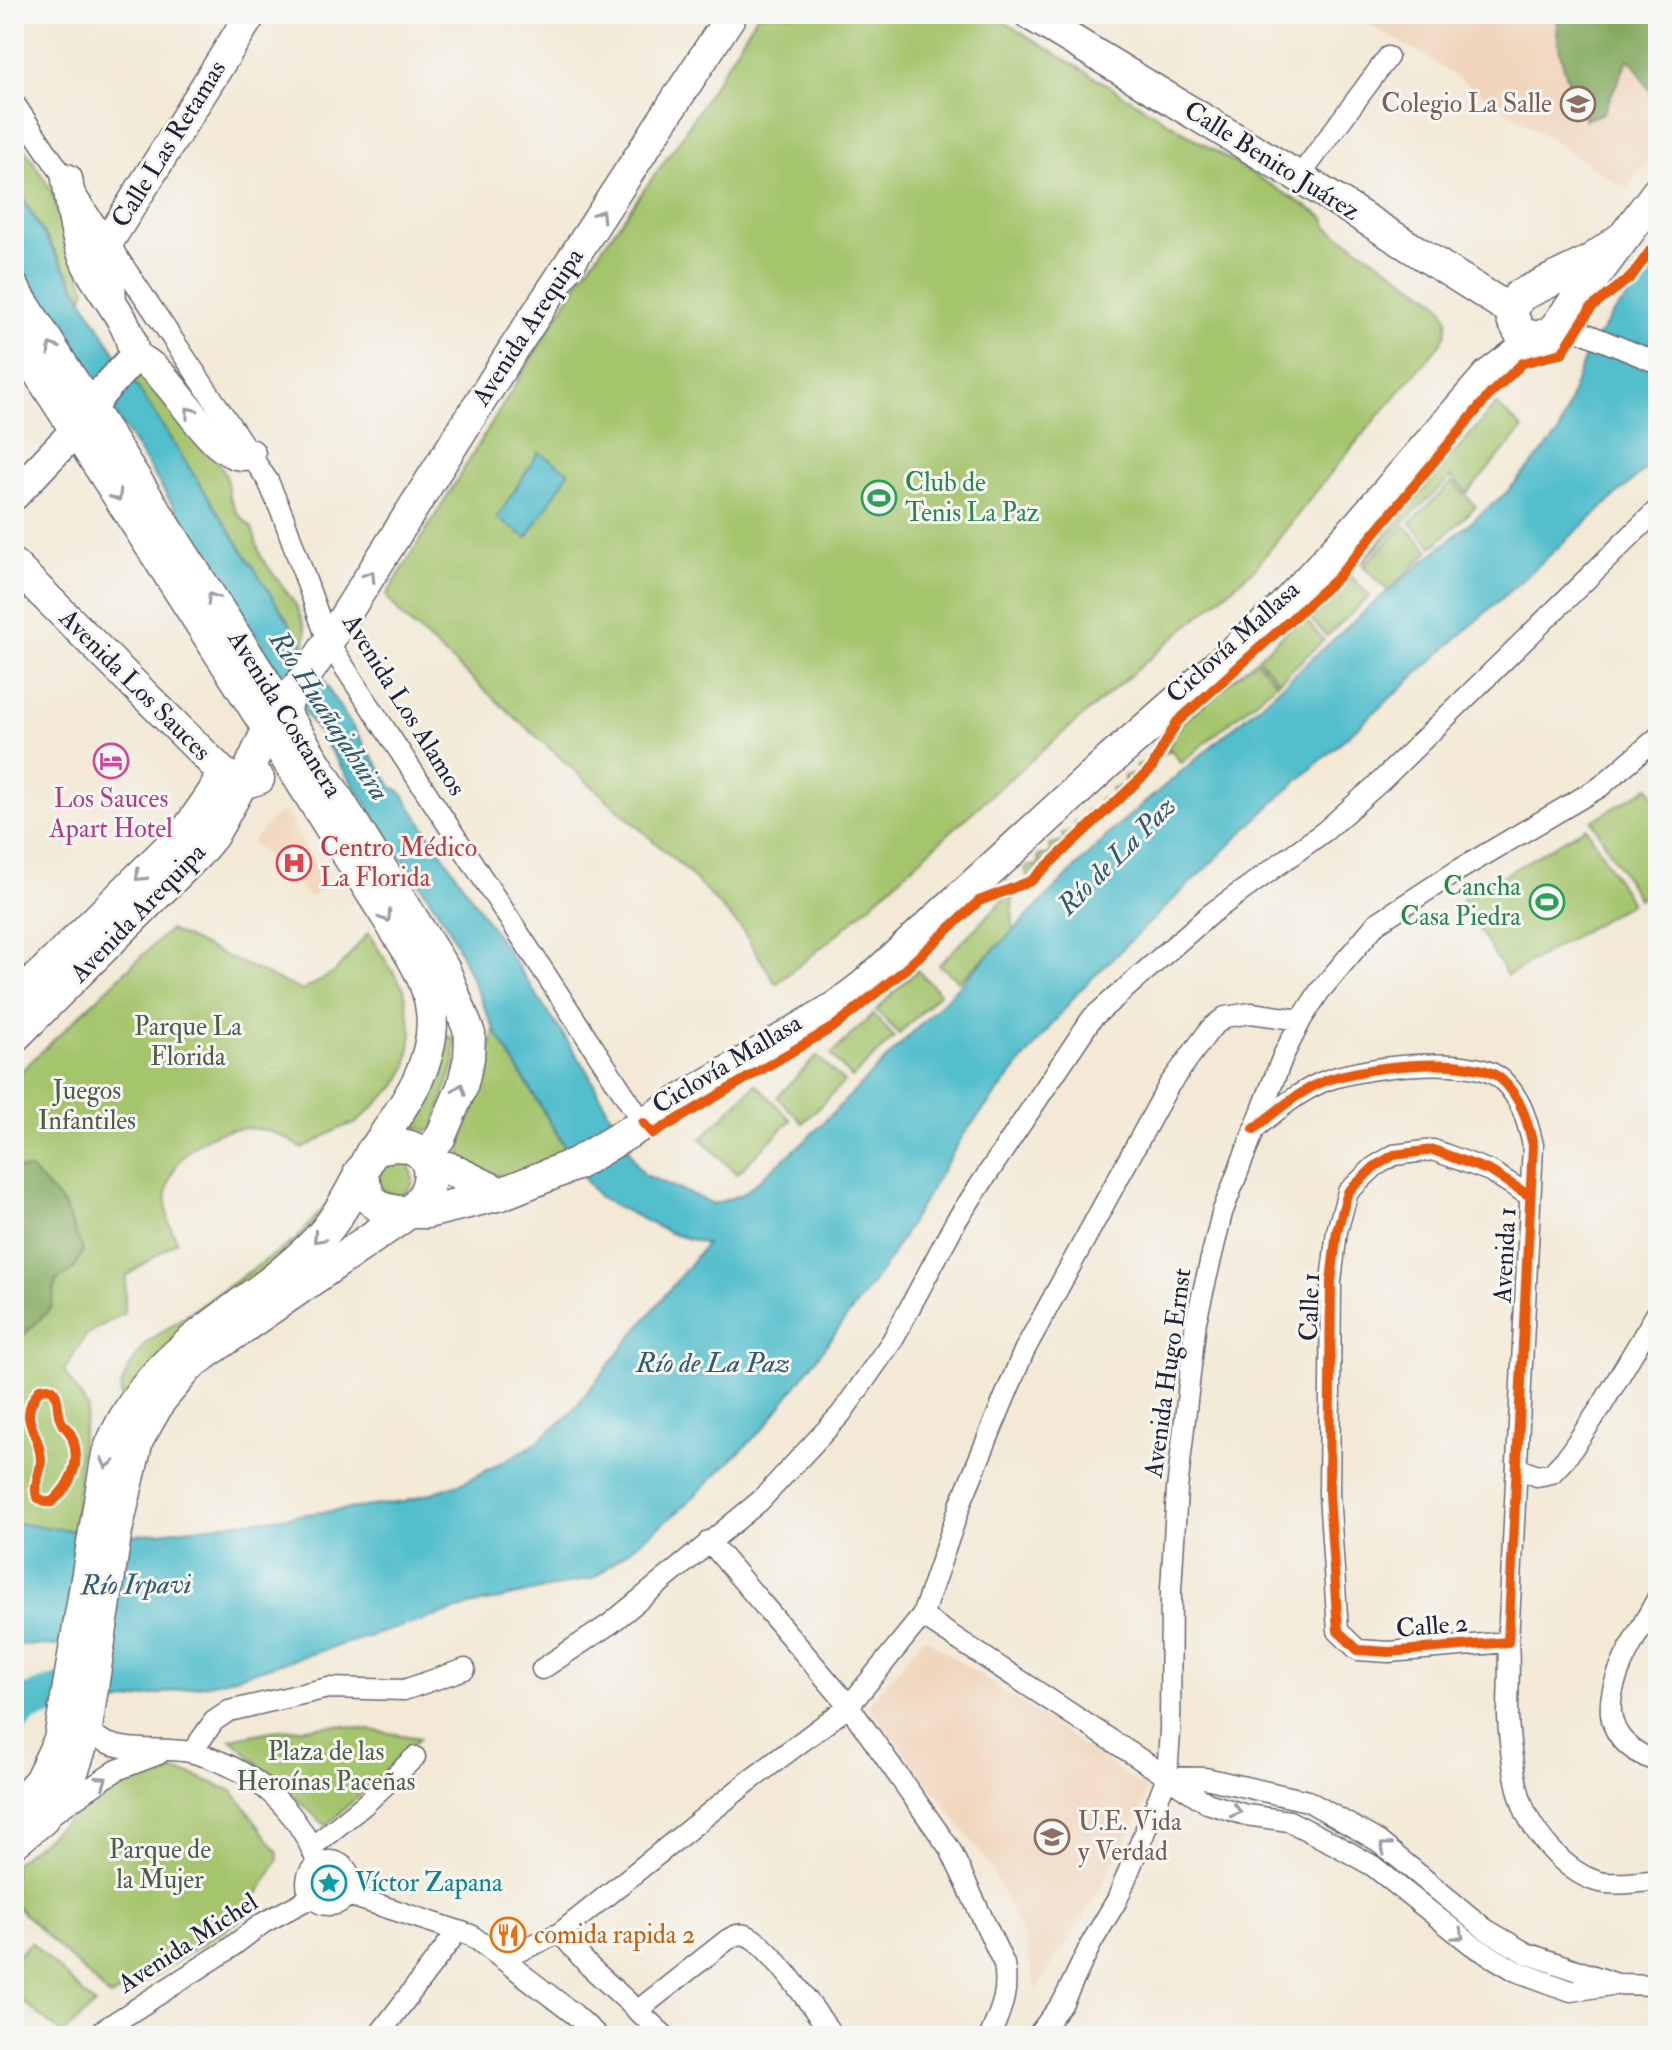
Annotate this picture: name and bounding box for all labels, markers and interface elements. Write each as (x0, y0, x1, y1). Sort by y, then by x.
street label: Calle Las Retamas (105, 54, 233, 234)
school or university icon: Colegio La Salle (1559, 85, 1597, 123)
place label: Colegio La Salle (1381, 88, 1552, 120)
street label: Calle Benito Juárez (1178, 94, 1366, 228)
one-way arrow (591, 210, 606, 224)
street label: Avenida Arequipa (465, 242, 592, 413)
one-way arrow (47, 342, 62, 357)
one-way arrow (186, 406, 200, 420)
place label: Club de Tenis La Paz (905, 467, 1040, 529)
sports icon: Club de Tenis La Paz (860, 479, 898, 517)
one-way arrow (108, 488, 123, 502)
one-way arrow (360, 570, 375, 585)
street label: Ciclovía Mallasa (1160, 574, 1307, 710)
one-way arrow (206, 592, 221, 606)
street label: Avenida Los Sauces (52, 602, 218, 768)
street label: Avenida Los Alamos (335, 607, 473, 802)
street label: Avenida Costanera (220, 624, 349, 804)
water label: Río Huañajahuira (261, 624, 397, 808)
hotel icon: Los Sauces Apart Hotel (92, 742, 130, 780)
place label: Los Sauces Apart Hotel (48, 783, 173, 846)
water label: Río de La Paz (1050, 789, 1184, 923)
place label: Centro Médico La Florida (320, 832, 477, 894)
street label: Avenida Arequipa (63, 836, 214, 991)
hospital icon: Centro Médico La Florida (275, 844, 313, 882)
one-way arrow (135, 867, 149, 881)
place label: Cancha Casa Piedra (1400, 871, 1521, 933)
sports icon: Cancha Casa Piedra (1528, 883, 1566, 921)
one-way arrow (376, 908, 391, 922)
street label: Ciclovía Mallasa (647, 1007, 808, 1121)
park label: Parque La Florida (134, 1011, 242, 1073)
park label: Juegos Infantiles (38, 1075, 136, 1137)
one-way arrow (450, 1082, 466, 1096)
street label: Avenida 1 (1486, 1206, 1523, 1305)
one-way arrow (314, 1228, 328, 1243)
street label: Avenida Hugo Ernst (1137, 1266, 1199, 1481)
street label: Calle 1 (1293, 1272, 1327, 1342)
water label: Río de La Paz (635, 1346, 790, 1381)
one-way arrow (99, 1456, 116, 1470)
water label: Río Irpavi (79, 1567, 192, 1603)
street label: Calle 2 (1395, 1607, 1469, 1645)
park label: Plaza de las Heroínas Paceñas (237, 1736, 416, 1798)
one-way arrow (93, 1776, 107, 1791)
one-way arrow (1228, 1802, 1242, 1819)
place label: U.E. Vida y Verdad (1078, 1806, 1182, 1868)
school or university icon: U.E. Vida y Verdad (1033, 1818, 1071, 1856)
park label: Parque de la Mujer (109, 1834, 211, 1896)
one-way arrow (1379, 1842, 1394, 1856)
place icon: Víctor Zapana (310, 1864, 348, 1902)
place label: Víctor Zapana (355, 1867, 503, 1900)
street label: Avenida Michel (111, 1886, 264, 2001)
restaurant icon: comida rapida 2 (489, 1916, 527, 1954)
place label: comida rapida 2 (534, 1919, 695, 1952)
one-way arrow (1450, 1925, 1465, 1939)

